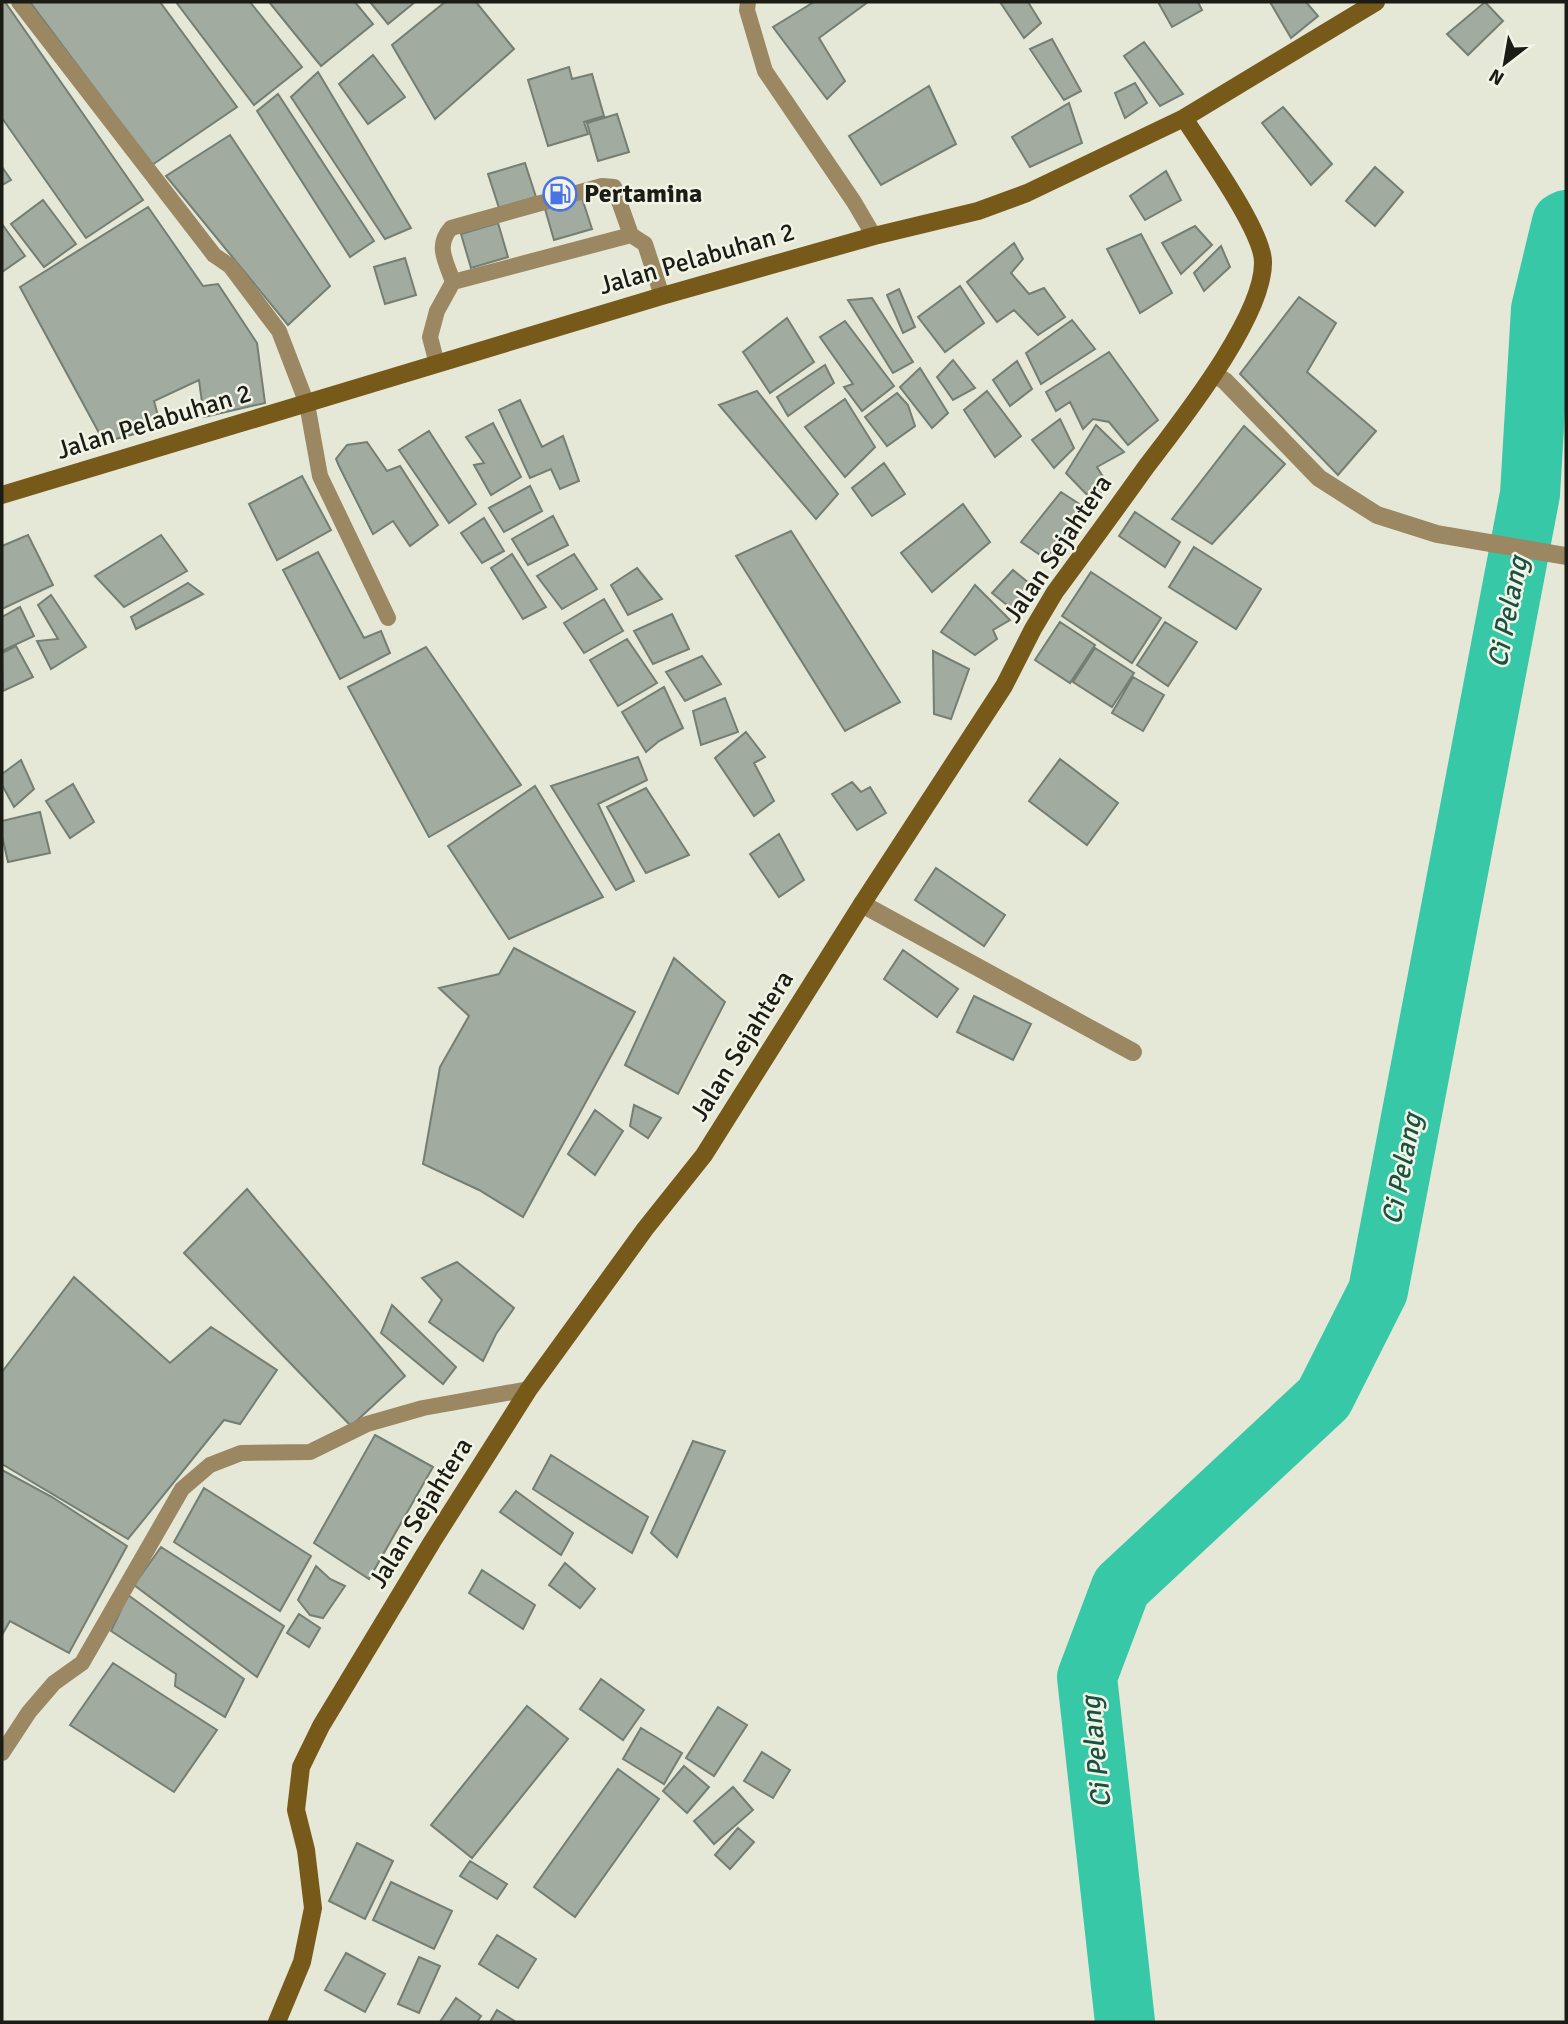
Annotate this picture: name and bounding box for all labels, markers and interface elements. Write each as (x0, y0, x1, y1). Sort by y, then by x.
north arrow (1470, 28, 1540, 98)
text: N (1485, 63, 1509, 90)
fuel station icon: Pertamina (541, 175, 579, 213)
place label: Pertamina (584, 178, 702, 210)
street label: Jalan Pelabuhan 2 (595, 216, 799, 302)
street label: Jalan Pelabuhan 2 (53, 377, 255, 467)
street label: Jalan Sejahtera (997, 469, 1119, 629)
water label: Ci Pelang (1481, 551, 1536, 670)
street label: Jalan Sejahtera (683, 965, 801, 1127)
water label: Ci Pelang (1375, 1108, 1430, 1227)
street label: Jalan Sejahtera (362, 1432, 480, 1594)
water label: Ci Pelang (1073, 1692, 1119, 1810)

